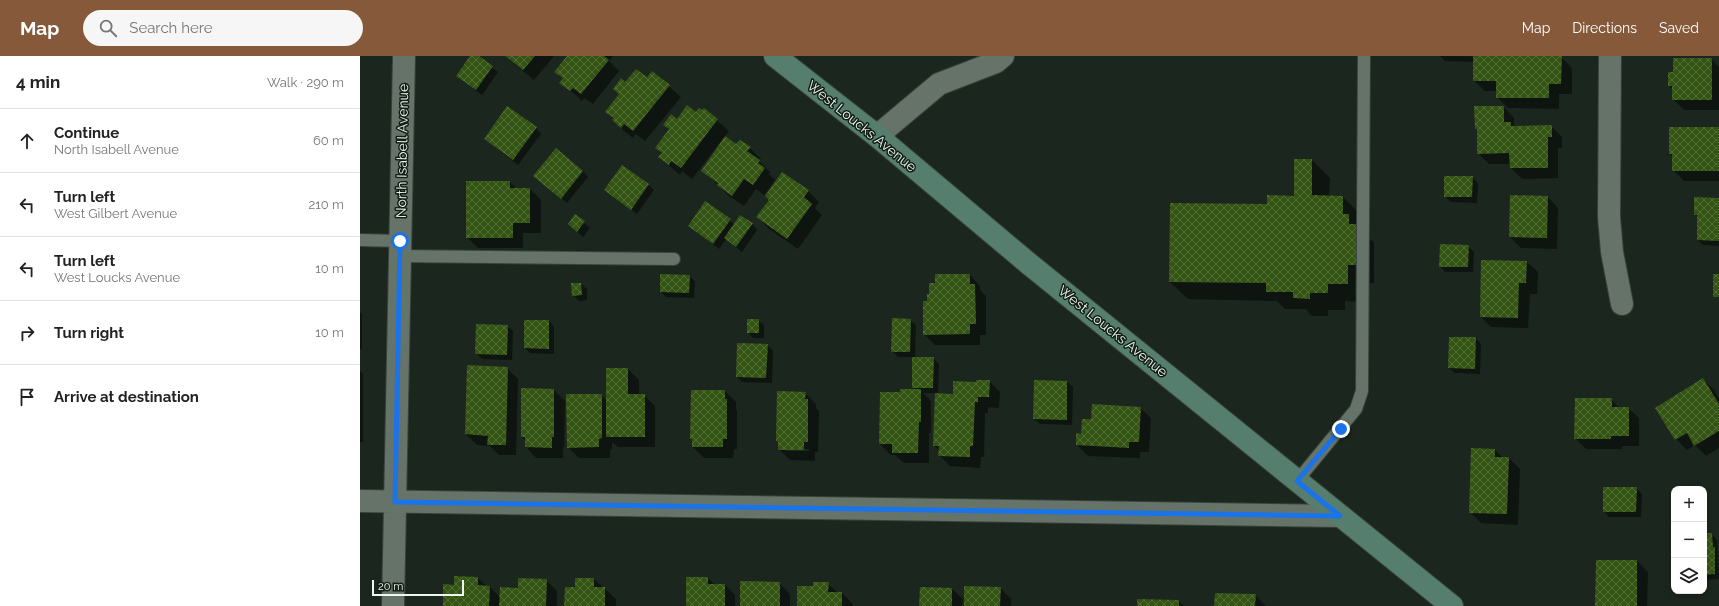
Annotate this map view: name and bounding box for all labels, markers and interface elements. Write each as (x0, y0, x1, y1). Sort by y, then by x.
search box (83, 10, 363, 46)
text: Map (20, 17, 59, 39)
icon: search (97, 17, 119, 39)
text: Search here (129, 19, 213, 37)
text: Map (1522, 20, 1550, 36)
text: Directions (1572, 20, 1637, 36)
text: Saved (1659, 20, 1699, 36)
text: 4 min (16, 72, 60, 92)
text: Walk · 290 m (267, 75, 344, 90)
street label: West Loucks Avenue (804, 77, 920, 175)
street label: North Isabell Avenue (393, 84, 411, 218)
text: Continue (54, 124, 119, 142)
icon: ahead (16, 130, 38, 152)
text: 60 m (313, 133, 344, 148)
text: North Isabell Avenue (54, 142, 179, 157)
text: Turn left (54, 188, 115, 206)
icon: left (16, 194, 38, 216)
text: 210 m (308, 197, 344, 212)
text: West Gilbert Avenue (54, 206, 177, 221)
route start (391, 232, 409, 250)
text: Turn left (54, 252, 115, 270)
icon: left (16, 258, 38, 280)
text: 10 m (315, 261, 344, 276)
text: West Loucks Avenue (54, 270, 180, 285)
street label: West Loucks Avenue (1055, 282, 1171, 380)
icon: right (16, 322, 38, 344)
text: Turn right (54, 324, 124, 342)
text: 10 m (315, 325, 344, 340)
icon: arrive (16, 386, 38, 408)
text: Arrive at destination (54, 388, 199, 406)
route end (1332, 420, 1350, 438)
map controls (1671, 486, 1707, 594)
button: + (1671, 486, 1707, 522)
button: − (1671, 522, 1707, 558)
button: layers (1671, 558, 1707, 594)
scale bar (372, 578, 464, 597)
text: 20 m (378, 580, 403, 593)

